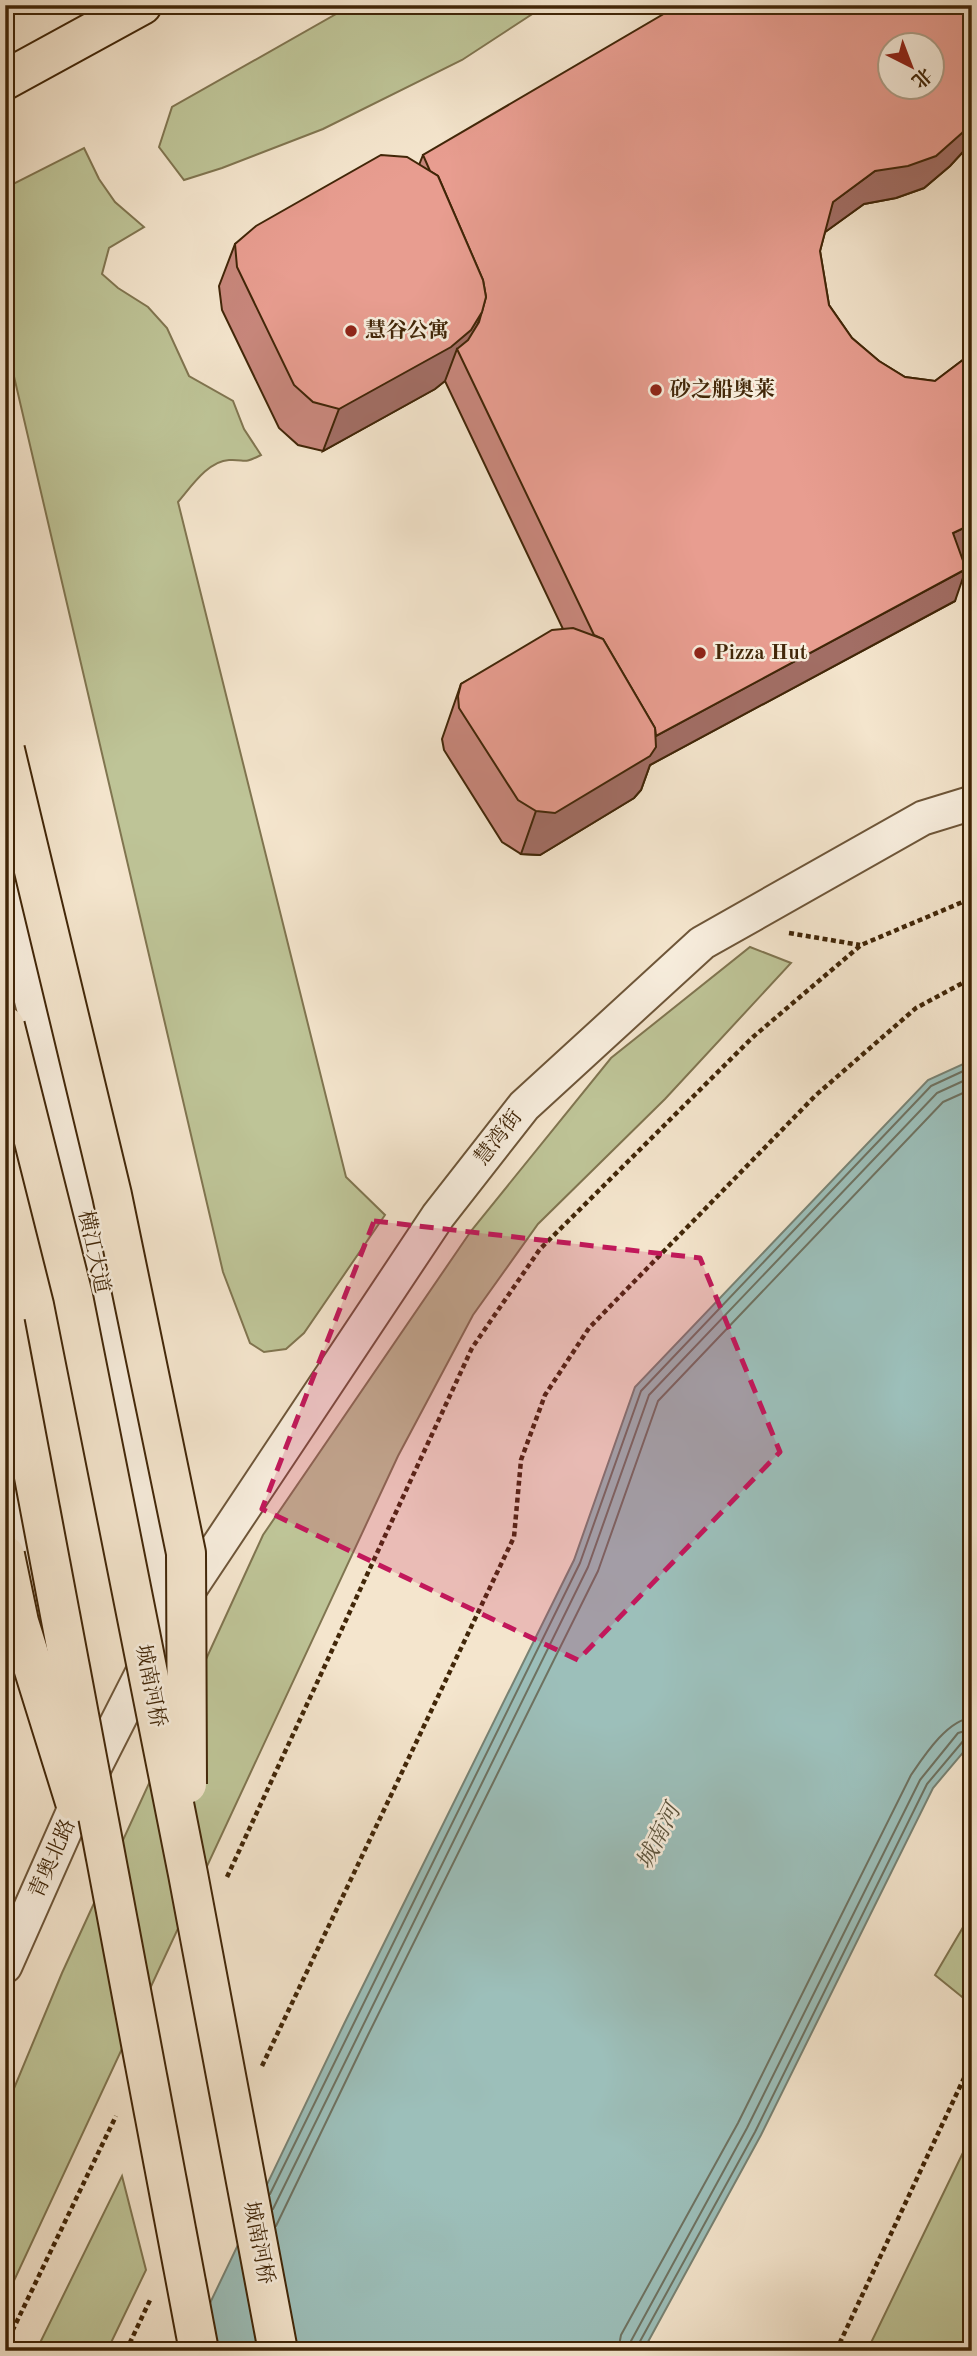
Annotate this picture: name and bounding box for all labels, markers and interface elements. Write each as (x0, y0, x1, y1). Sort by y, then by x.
north arrow (876, 32, 946, 102)
text: 北 (907, 63, 935, 92)
place label: 慧谷公寓 (365, 318, 449, 342)
marker: 慧谷公寓 (343, 323, 359, 339)
place label: 砂之船奥莱 (670, 377, 775, 401)
marker: 砂之船奥莱 (648, 382, 664, 398)
place label: Pizza Hut (714, 643, 808, 664)
marker: Pizza Hut (692, 645, 708, 661)
street label: 慧湾街 (470, 1105, 527, 1169)
street label: 横江大道 (74, 1208, 114, 1295)
street label: 城南河桥 (132, 1642, 170, 1729)
water label: 城南河 (631, 1797, 687, 1873)
street label: 青奥北路 (24, 1816, 80, 1902)
street label: 城南河桥 (240, 2199, 278, 2286)

